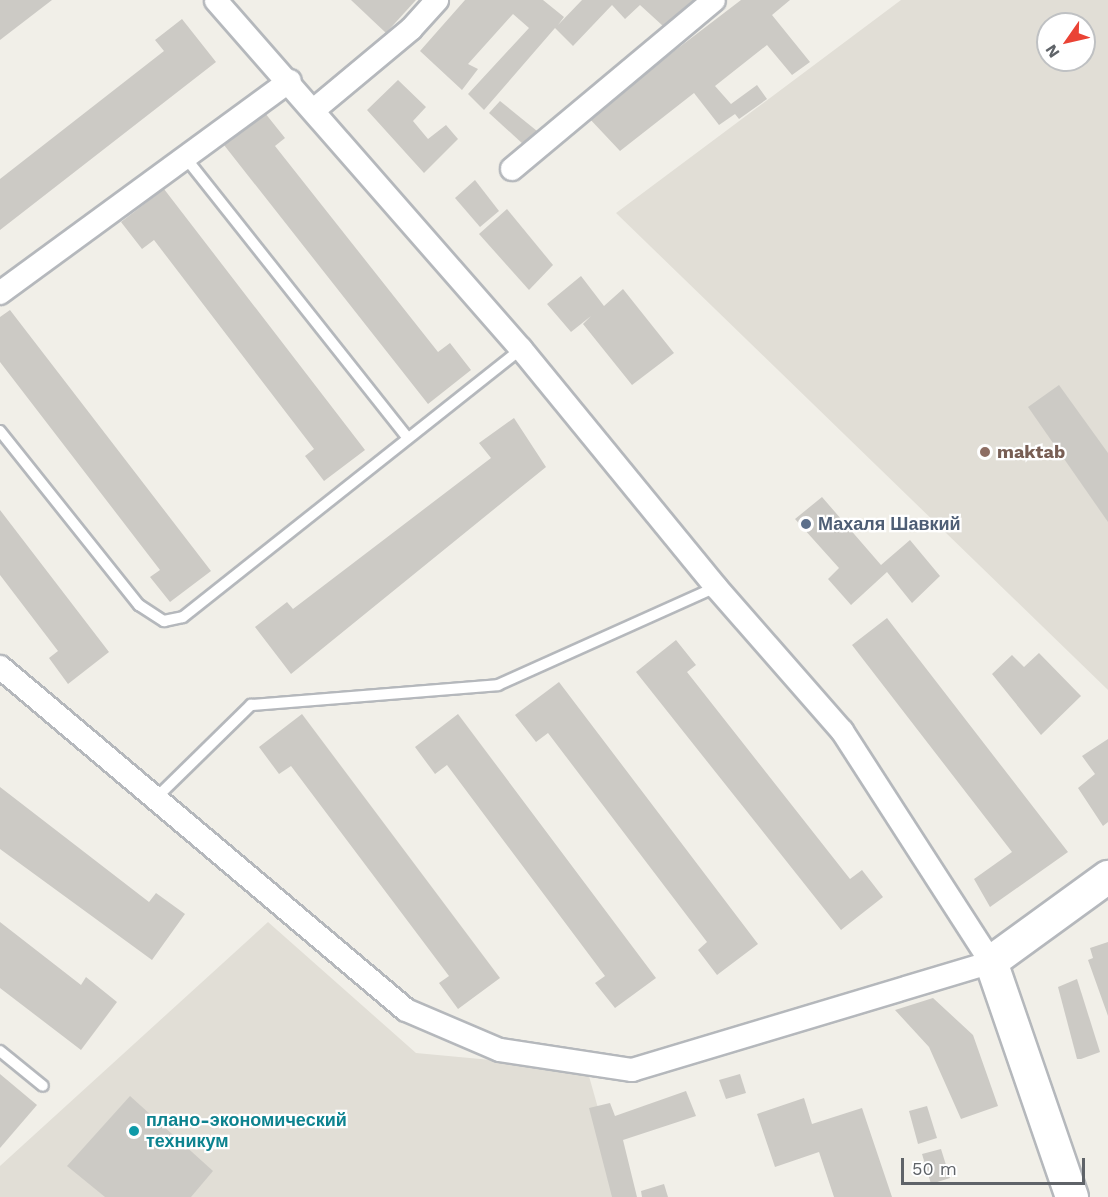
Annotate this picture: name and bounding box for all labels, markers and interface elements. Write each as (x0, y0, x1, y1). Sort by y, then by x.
north arrow (1036, 12, 1096, 72)
text: N (1041, 41, 1064, 61)
place label: maktab (997, 441, 1065, 463)
marker: maktab (978, 445, 992, 459)
place label: Махаля Шавкий (818, 513, 961, 535)
marker: Махаля Шавкий (799, 517, 813, 531)
place label: плано-экономический техникум (146, 1110, 347, 1152)
marker: плано-экономический техникум (127, 1124, 141, 1138)
scale bar (904, 1146, 1088, 1184)
text: 50 m (912, 1158, 957, 1179)

